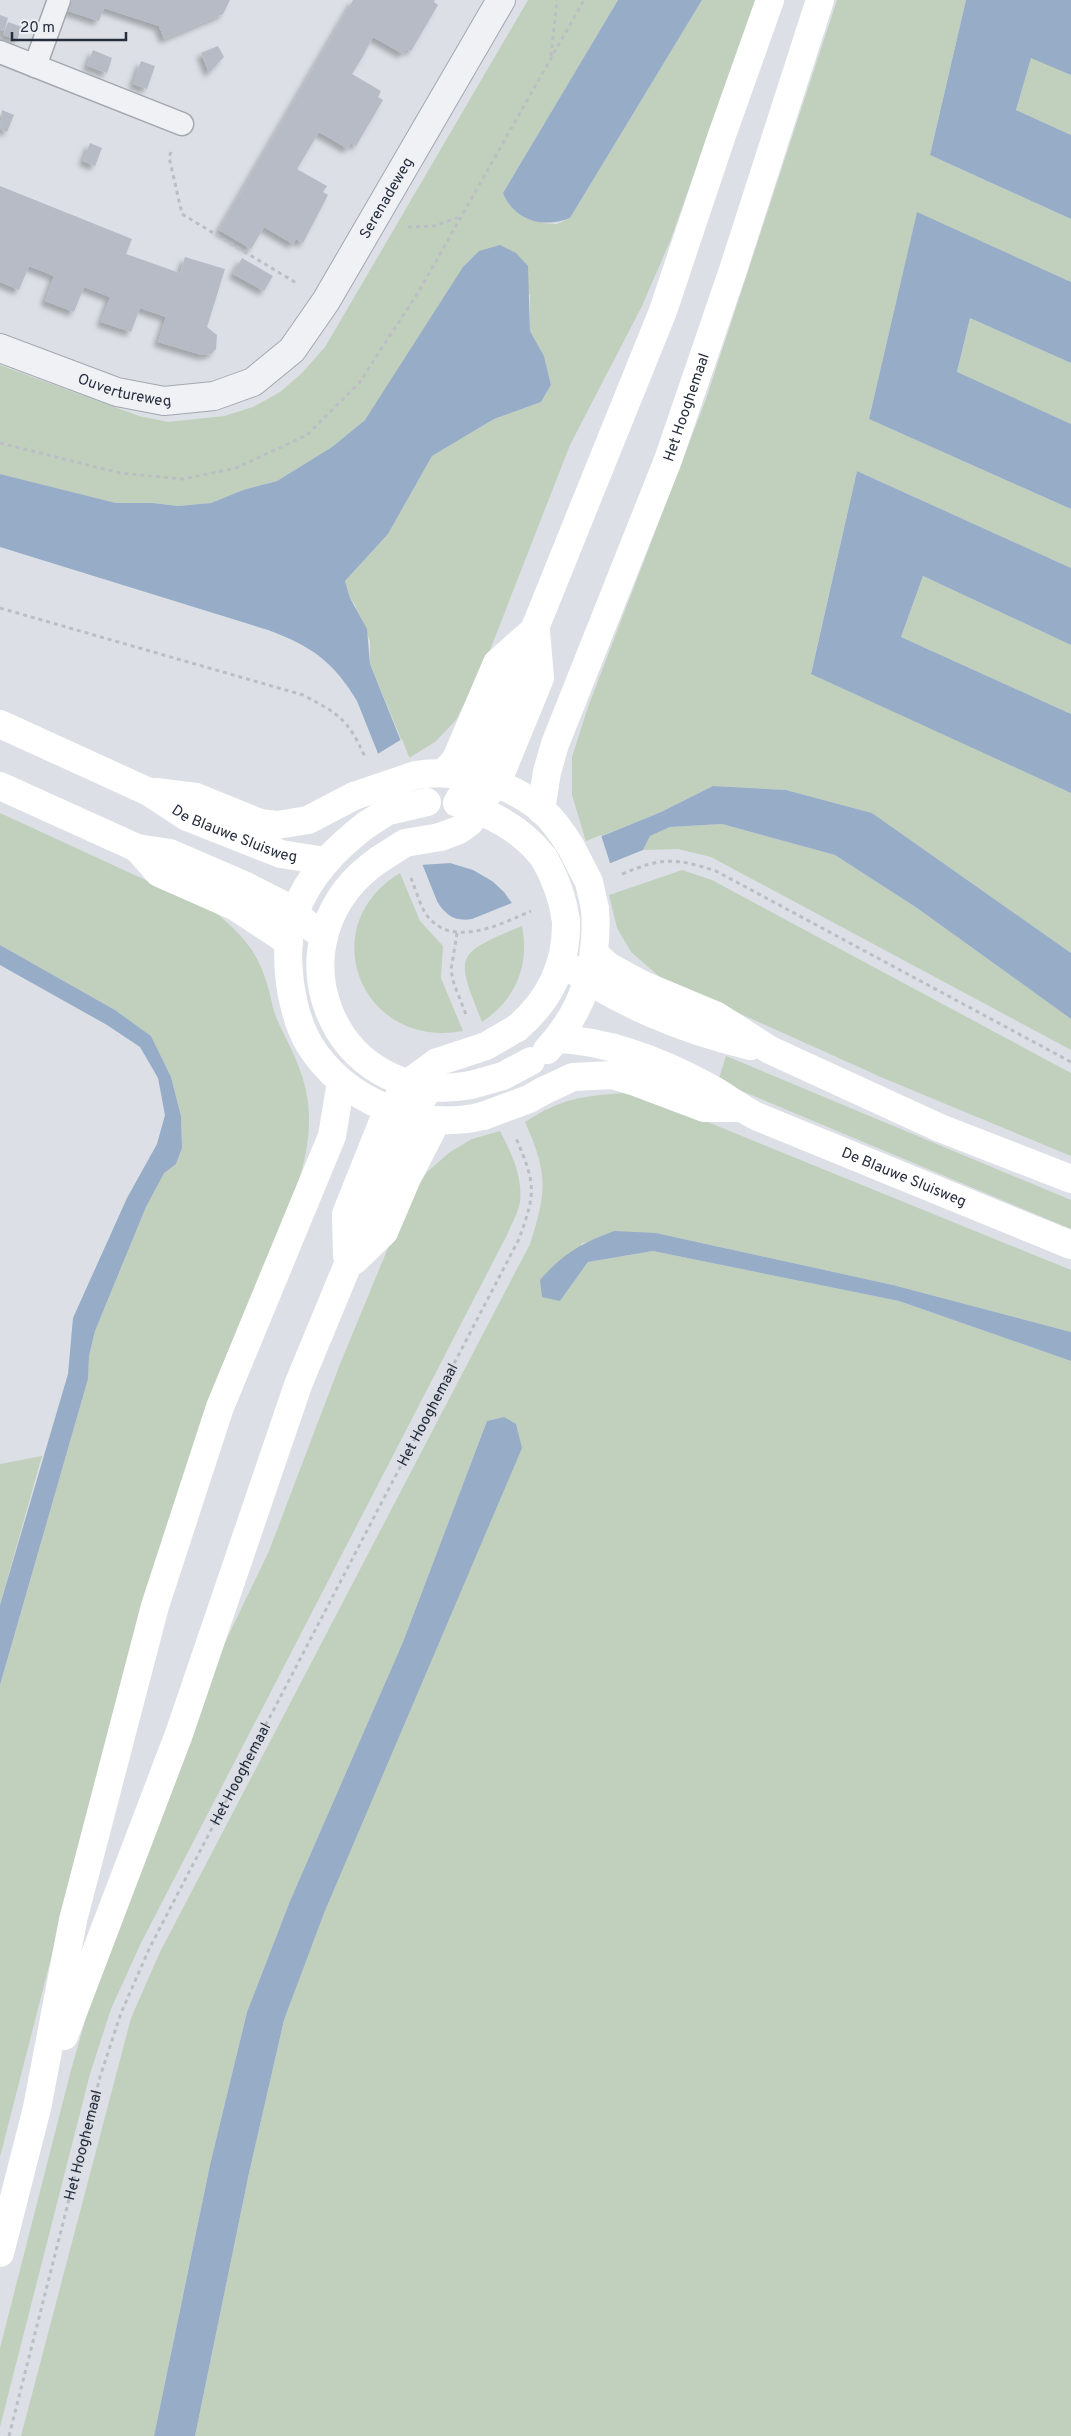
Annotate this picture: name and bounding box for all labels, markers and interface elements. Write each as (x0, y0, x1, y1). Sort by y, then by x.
scale bar (12, 10, 126, 42)
text: 20 m (20, 19, 55, 38)
street label: Serenadeweg (356, 154, 418, 243)
street label: Het Hooghemaal (660, 351, 715, 464)
street label: Ouvertureweg (75, 370, 172, 412)
street label: De Blauwe Sluisweg (168, 802, 299, 867)
street label: De Blauwe Sluisweg (838, 1144, 969, 1212)
street label: Het Hooghemaal (394, 1361, 463, 1470)
street label: Het Hooghemaal (207, 1720, 276, 1829)
street label: Het Hooghemaal (61, 2088, 107, 2203)

